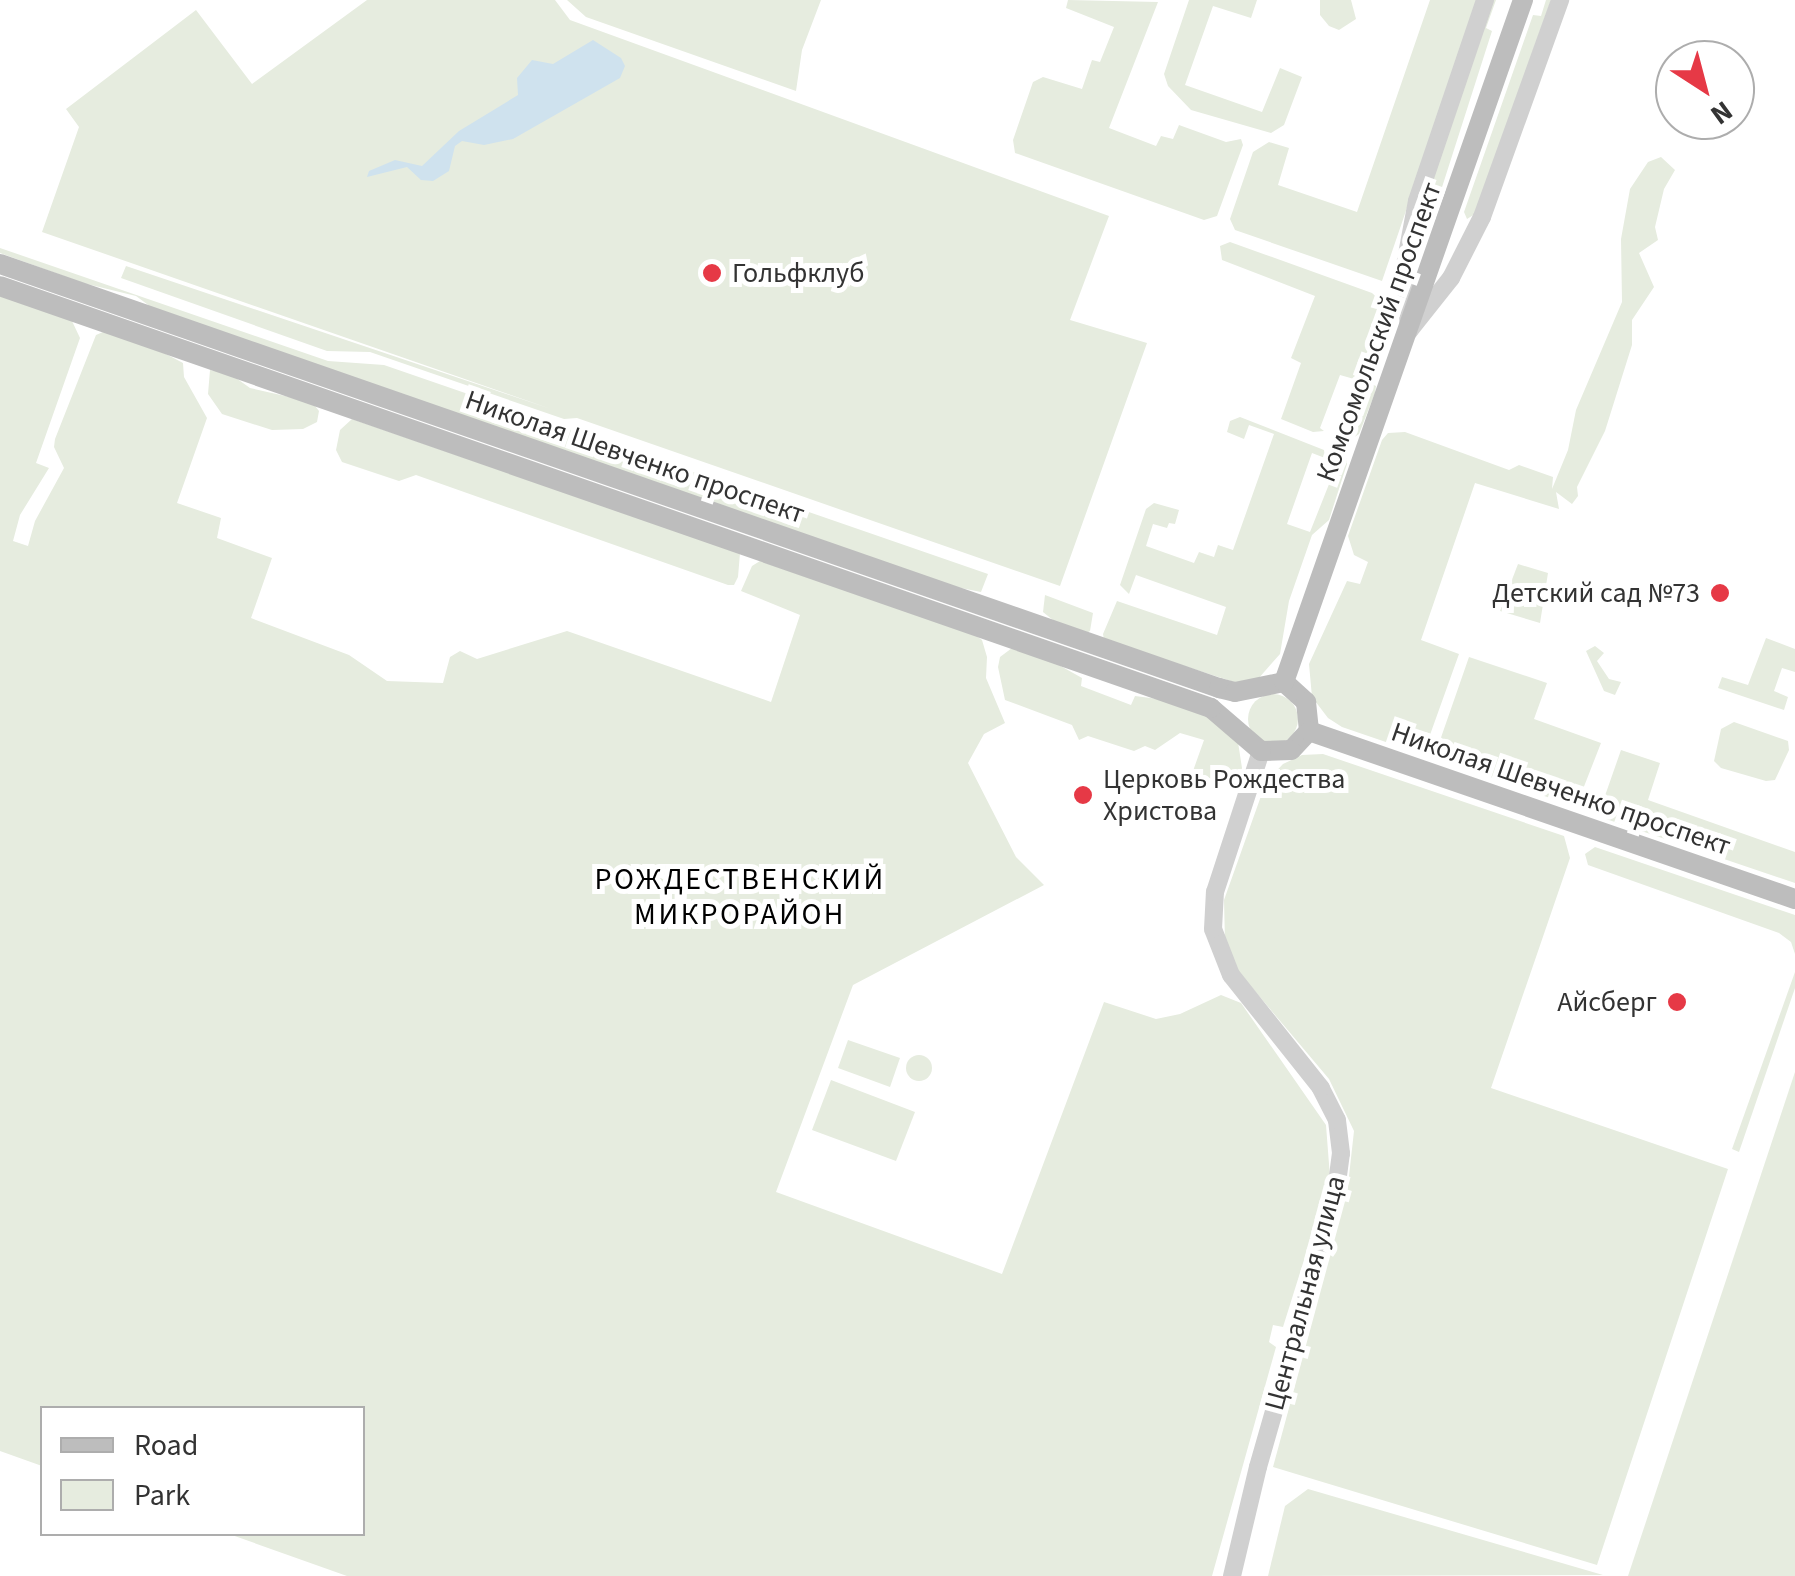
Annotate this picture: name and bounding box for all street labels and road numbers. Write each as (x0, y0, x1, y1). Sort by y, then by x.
street label: Комсомольский проспект (1309, 178, 1449, 486)
street label: Николая Шевченко проспект (461, 383, 809, 531)
street label: Николая Шевченко проспект (1387, 715, 1735, 863)
street label: Центральная улица (1257, 1172, 1353, 1414)

